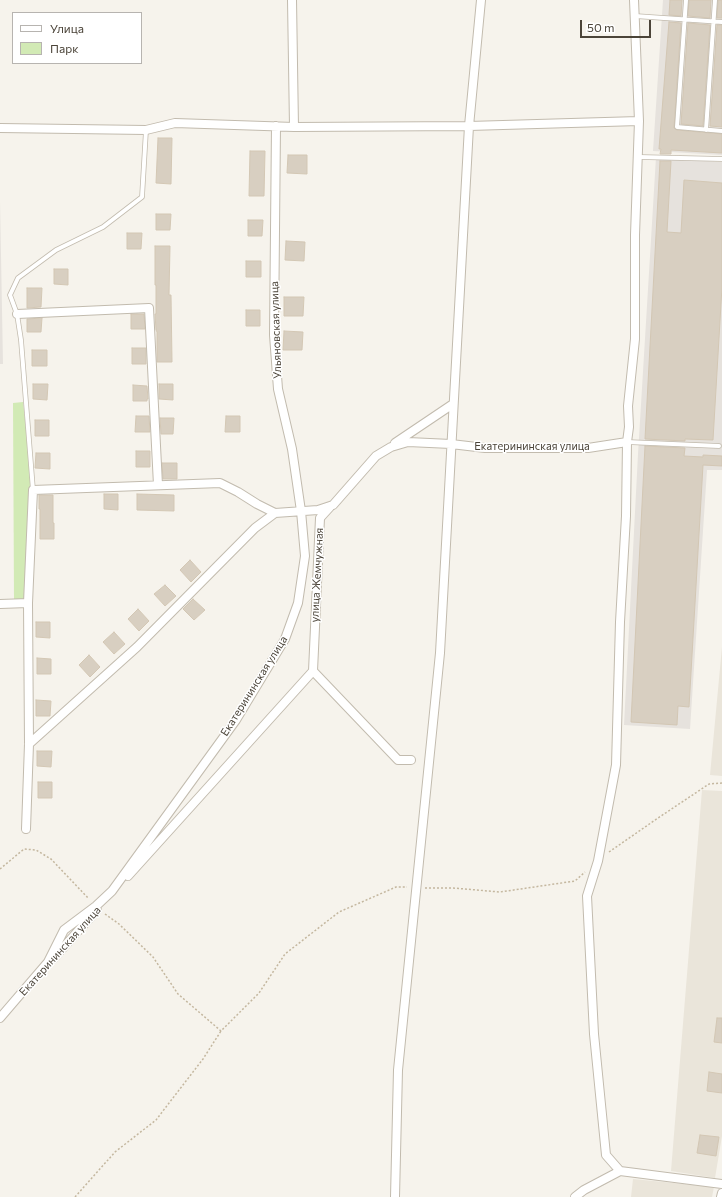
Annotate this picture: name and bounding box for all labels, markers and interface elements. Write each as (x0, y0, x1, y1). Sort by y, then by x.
legend (12, 12, 142, 64)
scale bar (582, 12, 653, 38)
text: 50 m (587, 20, 615, 34)
text: Улица (50, 21, 84, 35)
text: Парк (50, 41, 79, 55)
street label: Ульяновская улица (268, 281, 284, 379)
street label: Екатерининская улица (474, 439, 590, 453)
street label: улица Жемчужная (308, 527, 326, 623)
street label: Екатерининская улица (218, 633, 290, 739)
street label: Екатерининская улица (16, 904, 104, 998)

